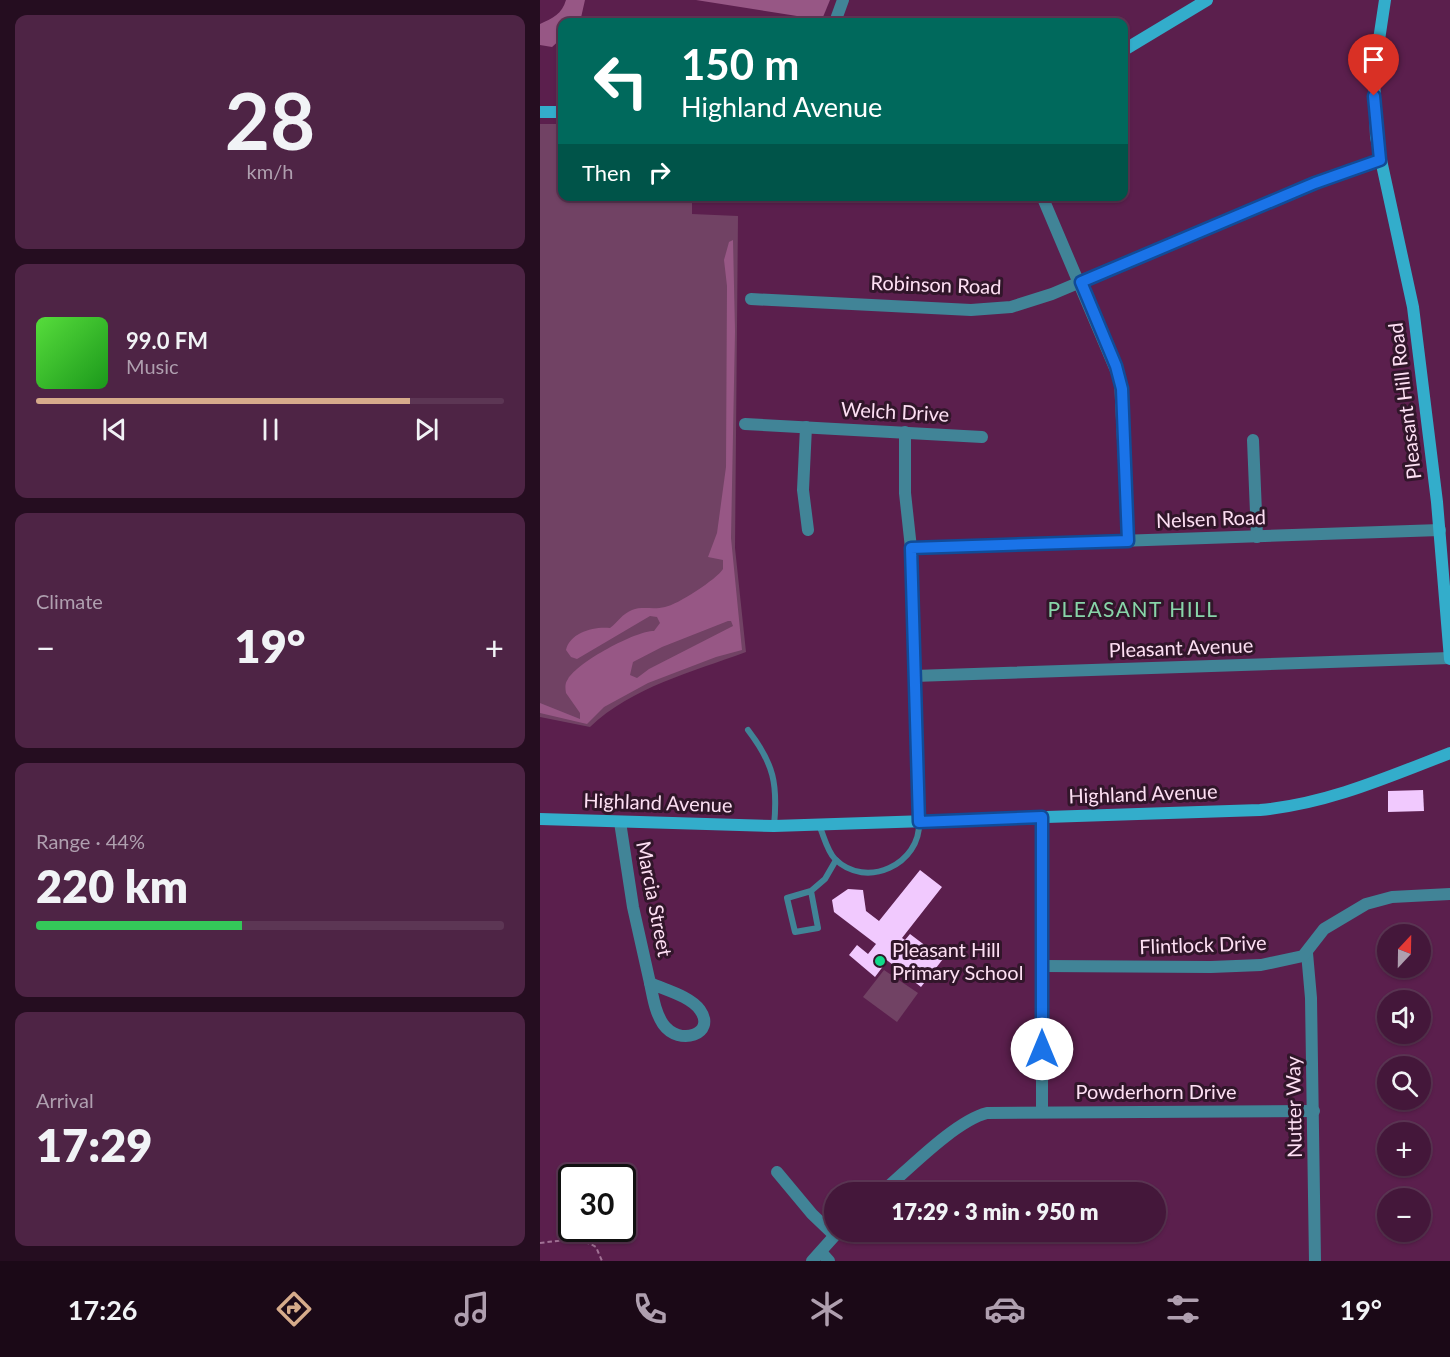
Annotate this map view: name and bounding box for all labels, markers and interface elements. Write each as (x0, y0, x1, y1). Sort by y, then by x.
pin (1348, 34, 1399, 96)
text: 150 m (681, 39, 799, 89)
icon: left (582, 42, 660, 120)
icon: arrive (1357, 43, 1390, 76)
text: 28 (225, 73, 315, 167)
text: Highland Avenue (681, 90, 882, 123)
icon: right (643, 156, 676, 189)
text: km/h (247, 159, 293, 183)
text: Then (582, 159, 631, 186)
street label: Robinson Road (870, 270, 1002, 298)
street label: Pleasant Hill Road (1382, 321, 1426, 481)
text: 99.0 FM (126, 327, 208, 354)
text: Music (126, 354, 179, 378)
street label: Welch Drive (840, 396, 950, 426)
icon: previous (98, 413, 131, 446)
icon: pause (254, 413, 287, 446)
icon: next (410, 413, 443, 446)
street label: Nelsen Road (1156, 504, 1266, 532)
text: Climate (36, 589, 103, 613)
district label: PLEASANT HILL (1047, 596, 1219, 621)
text: 19° (235, 619, 305, 673)
text: − (36, 627, 55, 667)
text: + (485, 627, 504, 667)
street label: Pleasant Avenue (1108, 632, 1254, 662)
street label: Highland Avenue (1068, 778, 1218, 808)
street label: Highland Avenue (583, 787, 733, 817)
text: Range · 44% (36, 829, 145, 853)
street label: Marcia Street (632, 839, 678, 959)
text: 220 km (36, 859, 188, 913)
north arrow (1377, 924, 1431, 978)
map controls (1377, 924, 1431, 1242)
street label: Flintlock Drive (1139, 930, 1267, 958)
place label: Pleasant Hill Primary School (892, 937, 1023, 984)
marker: Pleasant Hill Primary School (873, 954, 887, 968)
button: sound (1377, 990, 1431, 1044)
position arrow (1010, 1017, 1074, 1081)
street label: Nutter Way (1280, 1055, 1306, 1158)
button: search (1377, 1056, 1431, 1110)
street label: Powderhorn Drive (1075, 1079, 1237, 1103)
text: Arrival (36, 1088, 94, 1112)
text: 17:29 (36, 1118, 152, 1172)
button: + (1377, 1122, 1431, 1176)
speed limit sign: 30 (558, 1164, 636, 1242)
button: − (1377, 1188, 1431, 1242)
text: 17:29 · 3 min · 950 m (892, 1198, 1098, 1225)
icon: directions (273, 1288, 315, 1330)
icon: music (451, 1288, 493, 1330)
icon: phone (629, 1288, 671, 1330)
icon: climate (806, 1288, 848, 1330)
icon: car (984, 1288, 1026, 1330)
icon: filters (1162, 1288, 1204, 1330)
text: 17:26 (68, 1293, 137, 1326)
text: 19° (1339, 1293, 1382, 1326)

